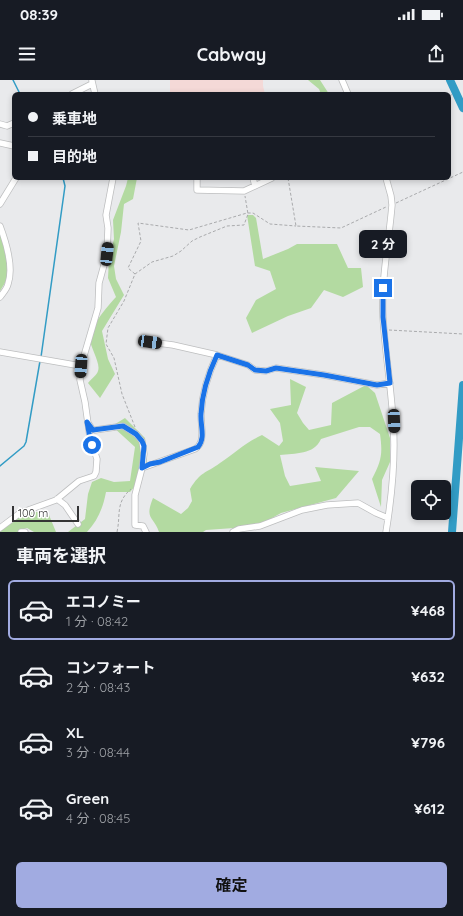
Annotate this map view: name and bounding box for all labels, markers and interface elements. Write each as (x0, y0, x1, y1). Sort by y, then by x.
text: 08:39 (20, 5, 58, 24)
icon: menu (16, 43, 38, 65)
text: Cabway (197, 43, 266, 66)
icon: share (425, 43, 447, 65)
text: 乗車地 (52, 109, 97, 128)
text: 目的地 (52, 147, 97, 166)
callout: 2 分 (359, 230, 407, 258)
text: 2 分 (371, 236, 395, 252)
car (100, 241, 114, 267)
route end (374, 279, 392, 297)
car (137, 334, 163, 350)
car (74, 354, 88, 378)
car (388, 409, 400, 433)
route start (83, 436, 101, 454)
map controls (411, 480, 451, 520)
button: locate (411, 480, 451, 520)
scale bar (12, 504, 79, 523)
text: 100 m (18, 506, 48, 520)
text: 車両を選択 (16, 544, 106, 567)
icon: car (18, 592, 54, 628)
text: エコノミー (66, 592, 141, 611)
text: ¥468 (411, 601, 445, 620)
text: 1 分 · 08:42 (66, 613, 128, 629)
icon: car (18, 658, 54, 694)
text: コンフォート (66, 658, 156, 677)
text: ¥632 (411, 667, 445, 686)
text: 2 分 · 08:43 (66, 679, 130, 695)
text: XL (66, 723, 84, 742)
icon: car (18, 724, 54, 760)
text: ¥796 (411, 733, 445, 752)
text: 3 分 · 08:44 (66, 744, 130, 760)
text: Green (66, 789, 109, 808)
icon: car (18, 790, 54, 826)
text: ¥612 (414, 799, 445, 818)
text: 4 分 · 08:45 (66, 810, 130, 826)
button: 確定 (16, 862, 447, 908)

